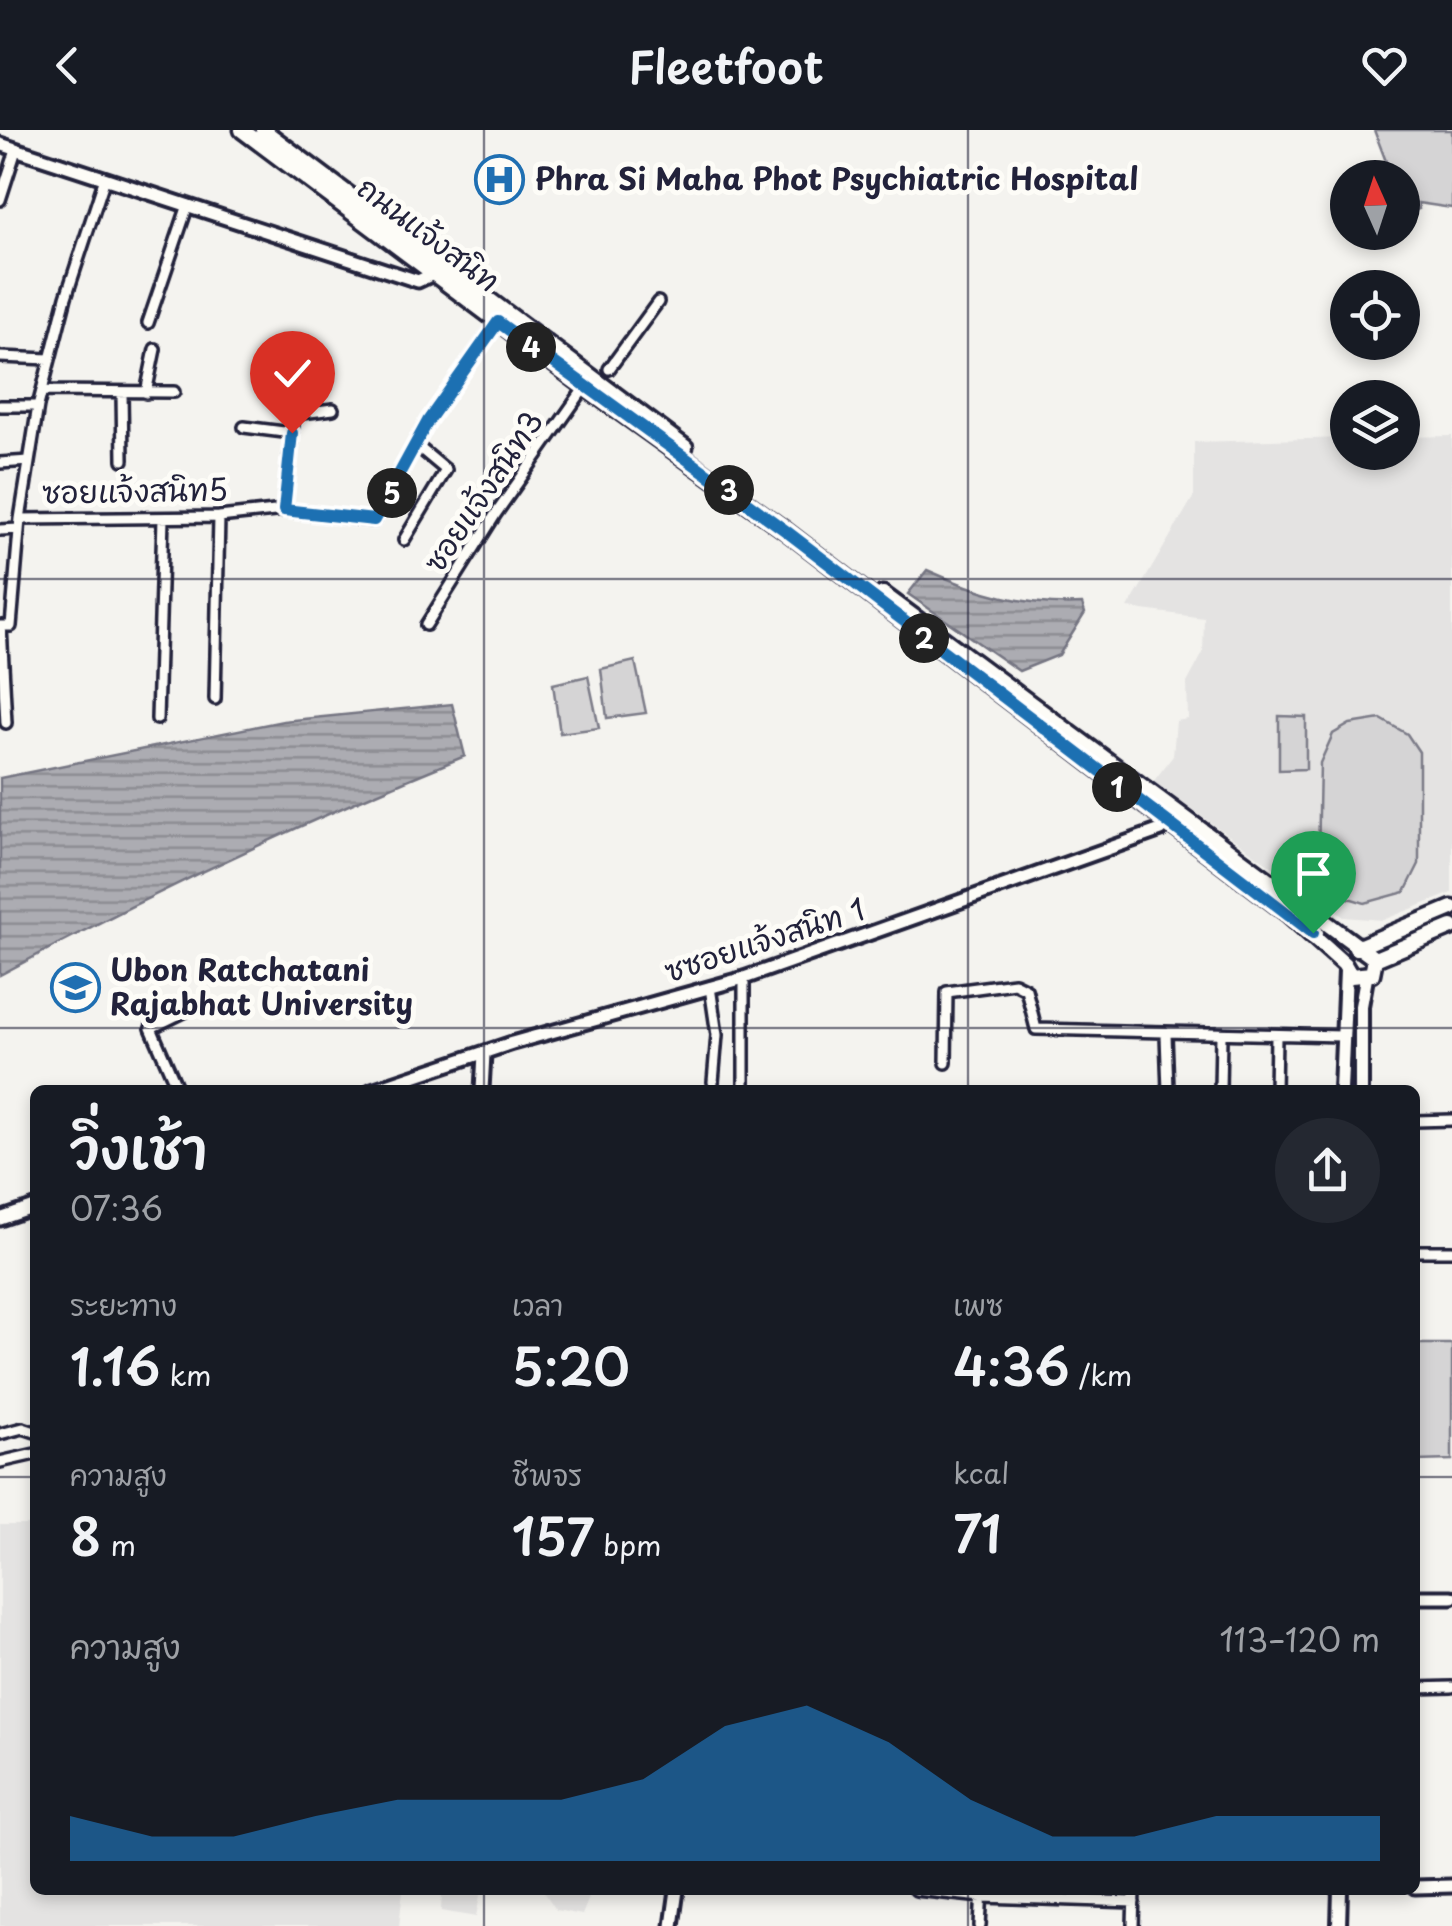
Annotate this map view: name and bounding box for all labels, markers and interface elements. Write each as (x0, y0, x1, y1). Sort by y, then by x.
text: Fleetfoot (628, 31, 824, 99)
icon: back (40, 38, 95, 93)
icon: heart (1357, 38, 1412, 93)
hospital icon: Phra Si Maha Phot Psychiatric Hospital (474, 154, 526, 206)
place label: Phra Si Maha Phot Psychiatric Hospital (535, 155, 1138, 200)
north arrow (1330, 160, 1420, 250)
map controls (1330, 160, 1420, 470)
street label: ถนนแจ้งสนิท (349, 164, 510, 302)
button: locate (1330, 270, 1420, 360)
pin: 4 (506, 322, 556, 372)
text: 4 (521, 325, 541, 368)
pin (250, 331, 335, 434)
icon: check (265, 346, 320, 401)
button: layers (1330, 380, 1420, 470)
street label: ซอยแจ้งสนิท3 (411, 401, 553, 580)
street label: ซอยแจ้งสนิท5 (42, 465, 228, 514)
pin: 3 (704, 465, 754, 515)
pin: 5 (367, 468, 417, 518)
text: 3 (720, 468, 738, 511)
text: 5 (383, 471, 401, 514)
pin: 2 (899, 613, 949, 663)
text: 2 (914, 616, 934, 659)
pin: 1 (1092, 762, 1142, 812)
text: 1 (1110, 765, 1124, 808)
pin (1271, 831, 1356, 934)
icon: arrive (1286, 846, 1341, 901)
street label: ซซอยแจ้งสนิท 1 (658, 885, 870, 992)
place label: Ubon Ratchatani Rajabhat University (110, 946, 413, 1025)
school or university icon: Ubon Ratchatani Rajabhat University (49, 962, 101, 1014)
text: วิ่งเช้า (70, 1105, 207, 1188)
button: share (1275, 1118, 1380, 1223)
text: 07:36 (70, 1184, 163, 1232)
text: ระยะทาง (70, 1283, 177, 1326)
text: เวลา (512, 1283, 563, 1326)
text: เพซ (953, 1283, 1003, 1326)
text: 1.16 (70, 1327, 160, 1403)
text: 5:20 (512, 1327, 630, 1403)
text: 4:36 (953, 1327, 1070, 1403)
text: km (160, 1353, 212, 1396)
text: /km (1070, 1353, 1132, 1396)
text: kcal (953, 1451, 1009, 1494)
text: ความสูง (70, 1453, 167, 1496)
text: ชีพจร (512, 1453, 582, 1496)
text: 71 (953, 1494, 1001, 1570)
text: 8 (70, 1497, 101, 1573)
text: 157 (512, 1497, 594, 1573)
text: m (101, 1523, 136, 1566)
text: bpm (594, 1523, 662, 1566)
text: 113–120 m (1219, 1615, 1380, 1663)
text: ความสูง (70, 1622, 181, 1670)

